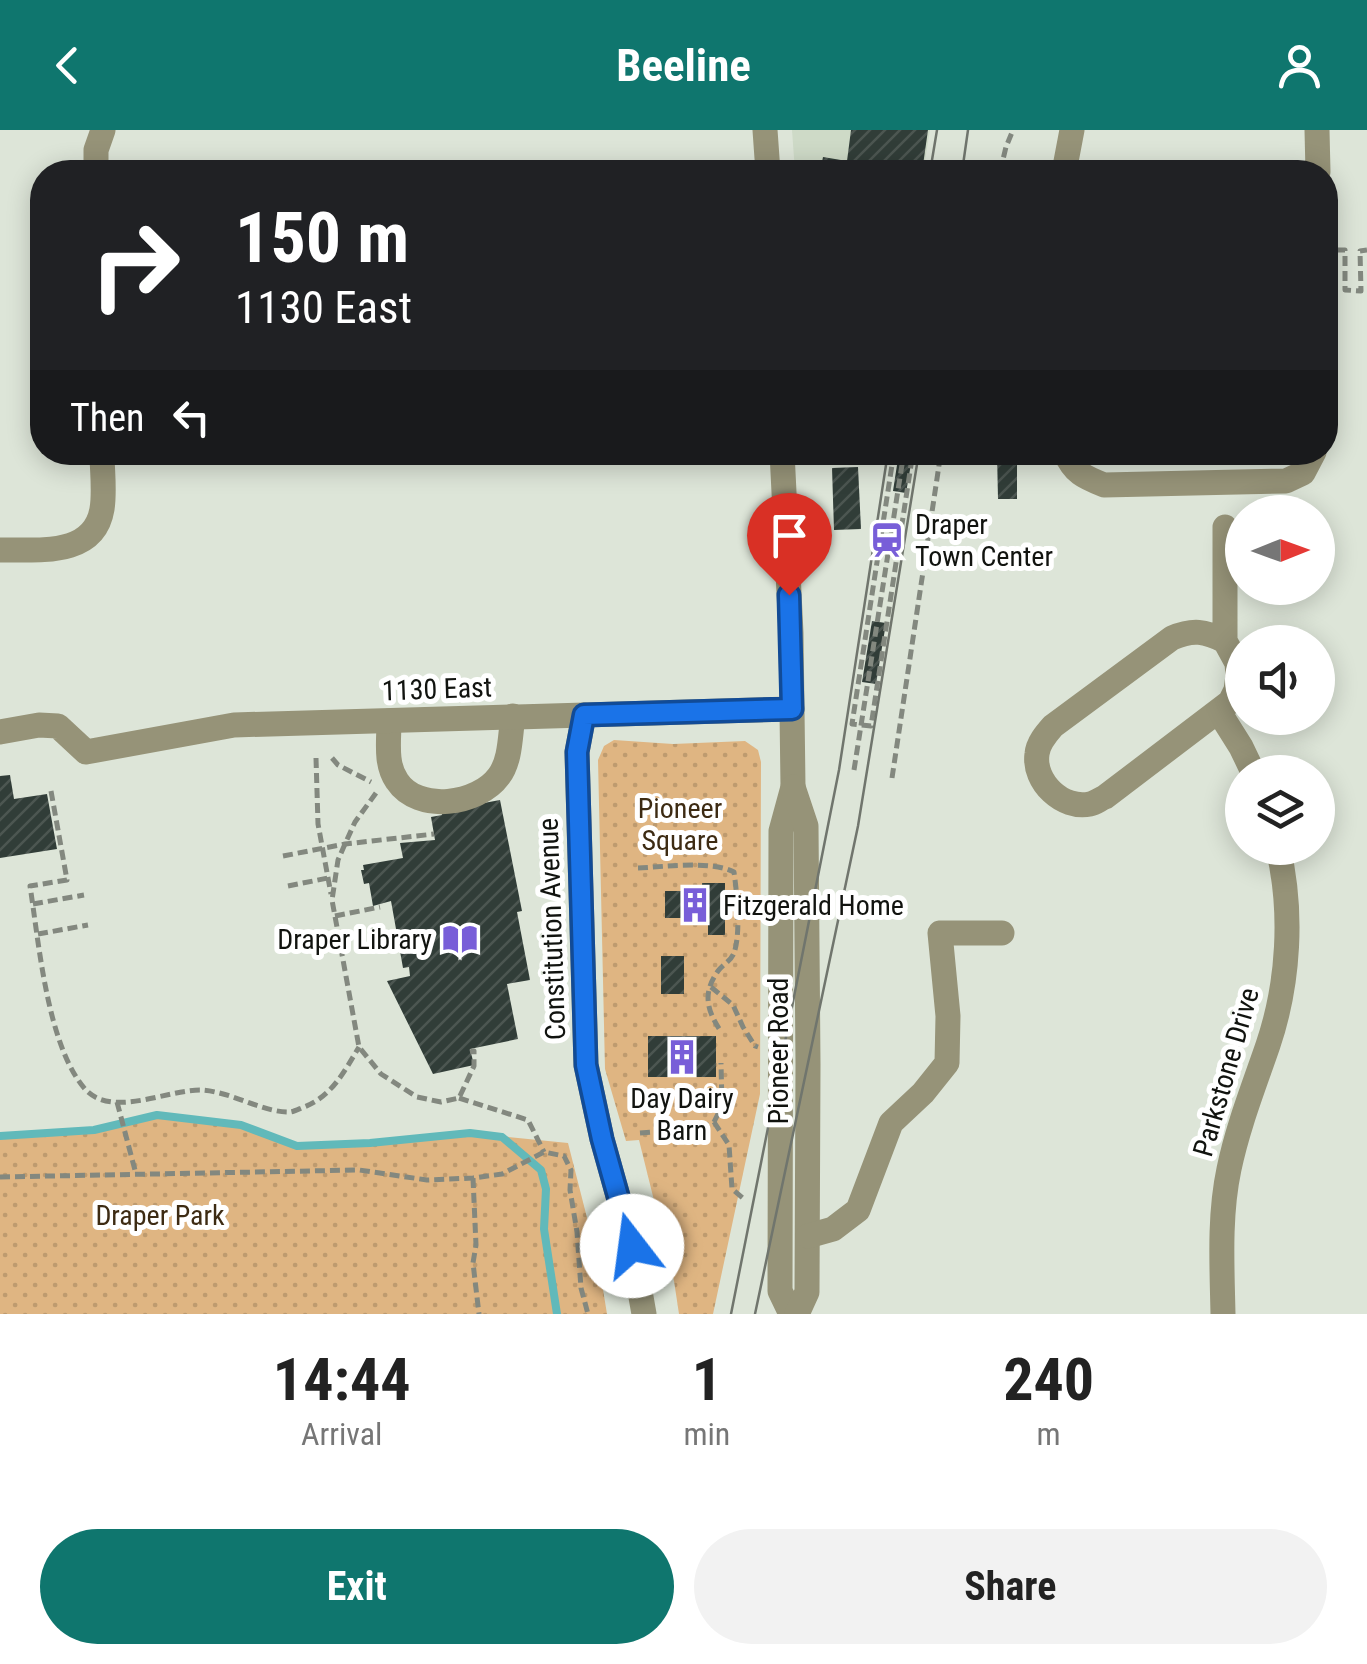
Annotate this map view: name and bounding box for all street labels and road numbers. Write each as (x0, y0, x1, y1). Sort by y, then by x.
street label: 1130 East (381, 671, 493, 707)
street label: Constitution Avenue (532, 817, 572, 1041)
street label: Pioneer Road (762, 978, 795, 1125)
street label: Parkstone Drive (1186, 984, 1266, 1160)

